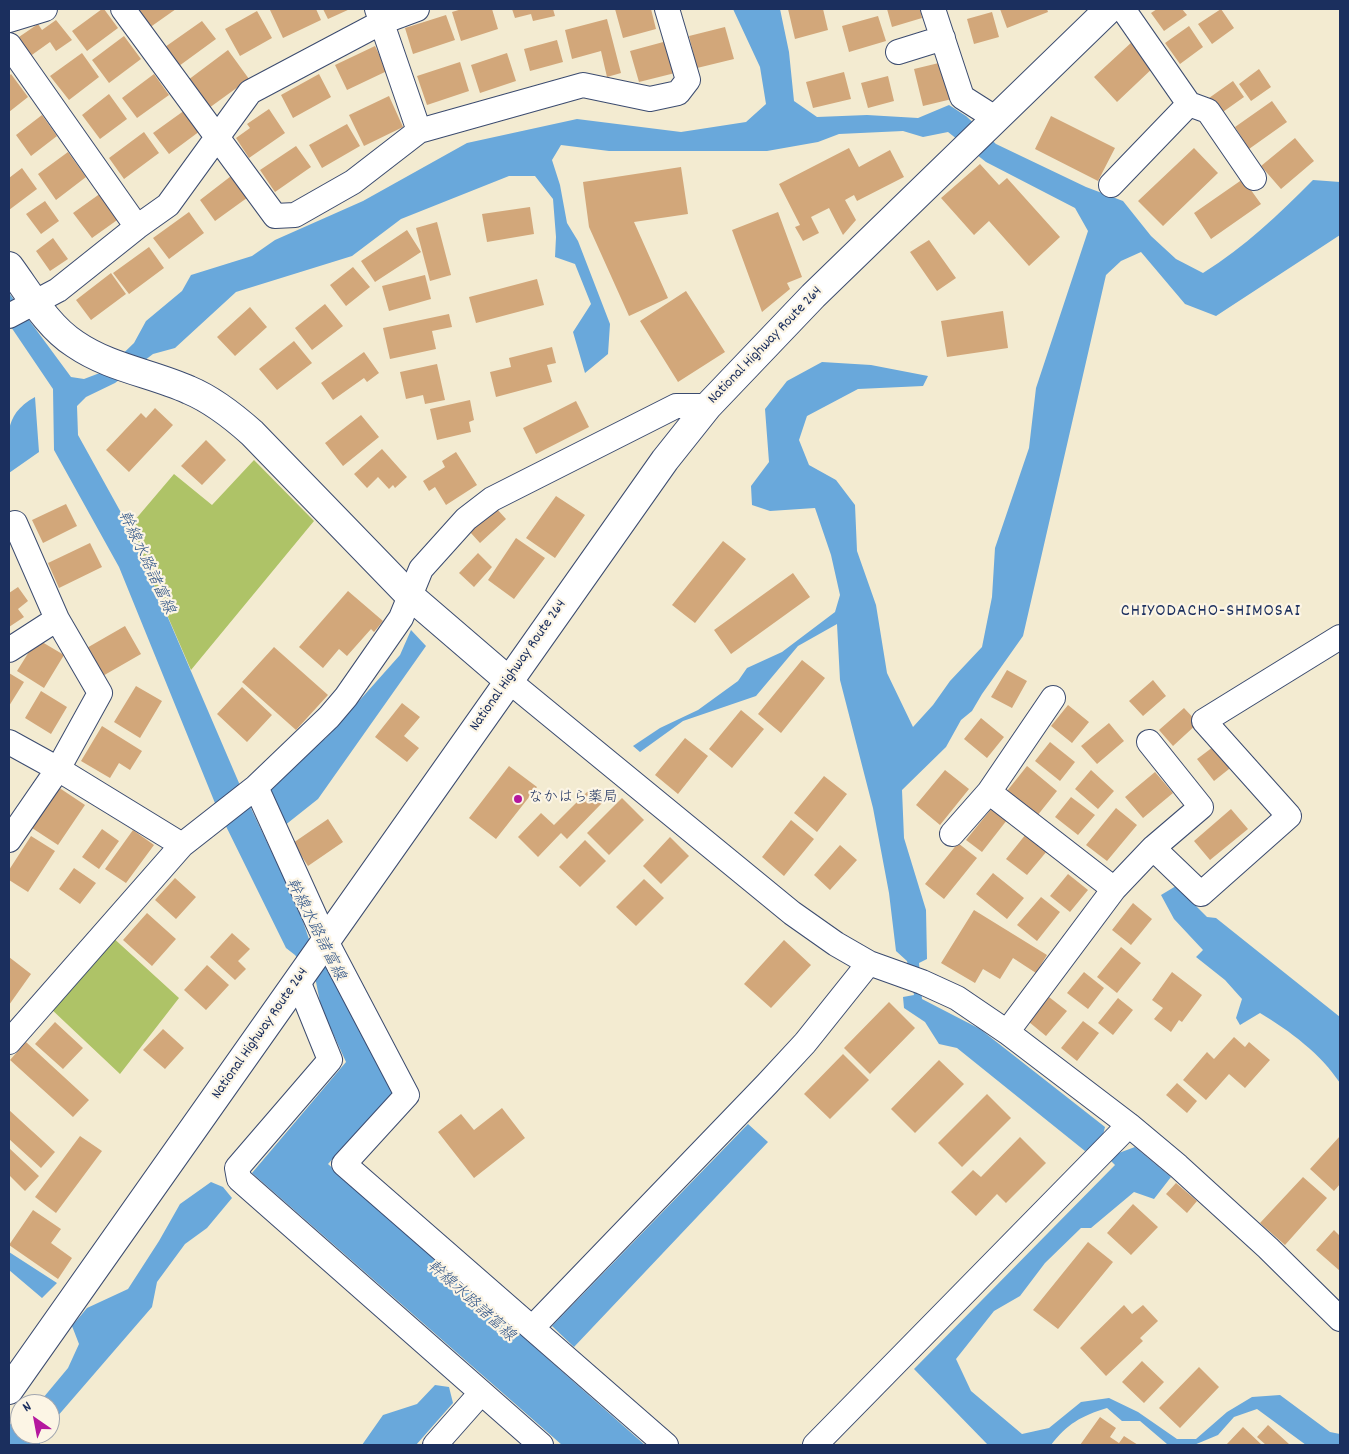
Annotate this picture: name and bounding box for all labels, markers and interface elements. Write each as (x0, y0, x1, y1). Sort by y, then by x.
street label: National Highway Route 264 (705, 283, 827, 409)
water label: 幹線水路諸富線 (113, 508, 177, 618)
street label: National Highway Route 264 (467, 597, 571, 735)
district label: CHIYODACHO-SHIMOSAI (1118, 602, 1304, 624)
place label: なかはら薬局 (528, 790, 618, 808)
marker: なかはら薬局 (512, 793, 524, 805)
water label: 幹線水路諸富線 (280, 876, 348, 984)
street label: National Highway Route 264 (209, 965, 313, 1103)
water label: 幹線水路諸富線 (422, 1257, 518, 1347)
north arrow (10, 1394, 60, 1444)
text: N (19, 1397, 36, 1418)

